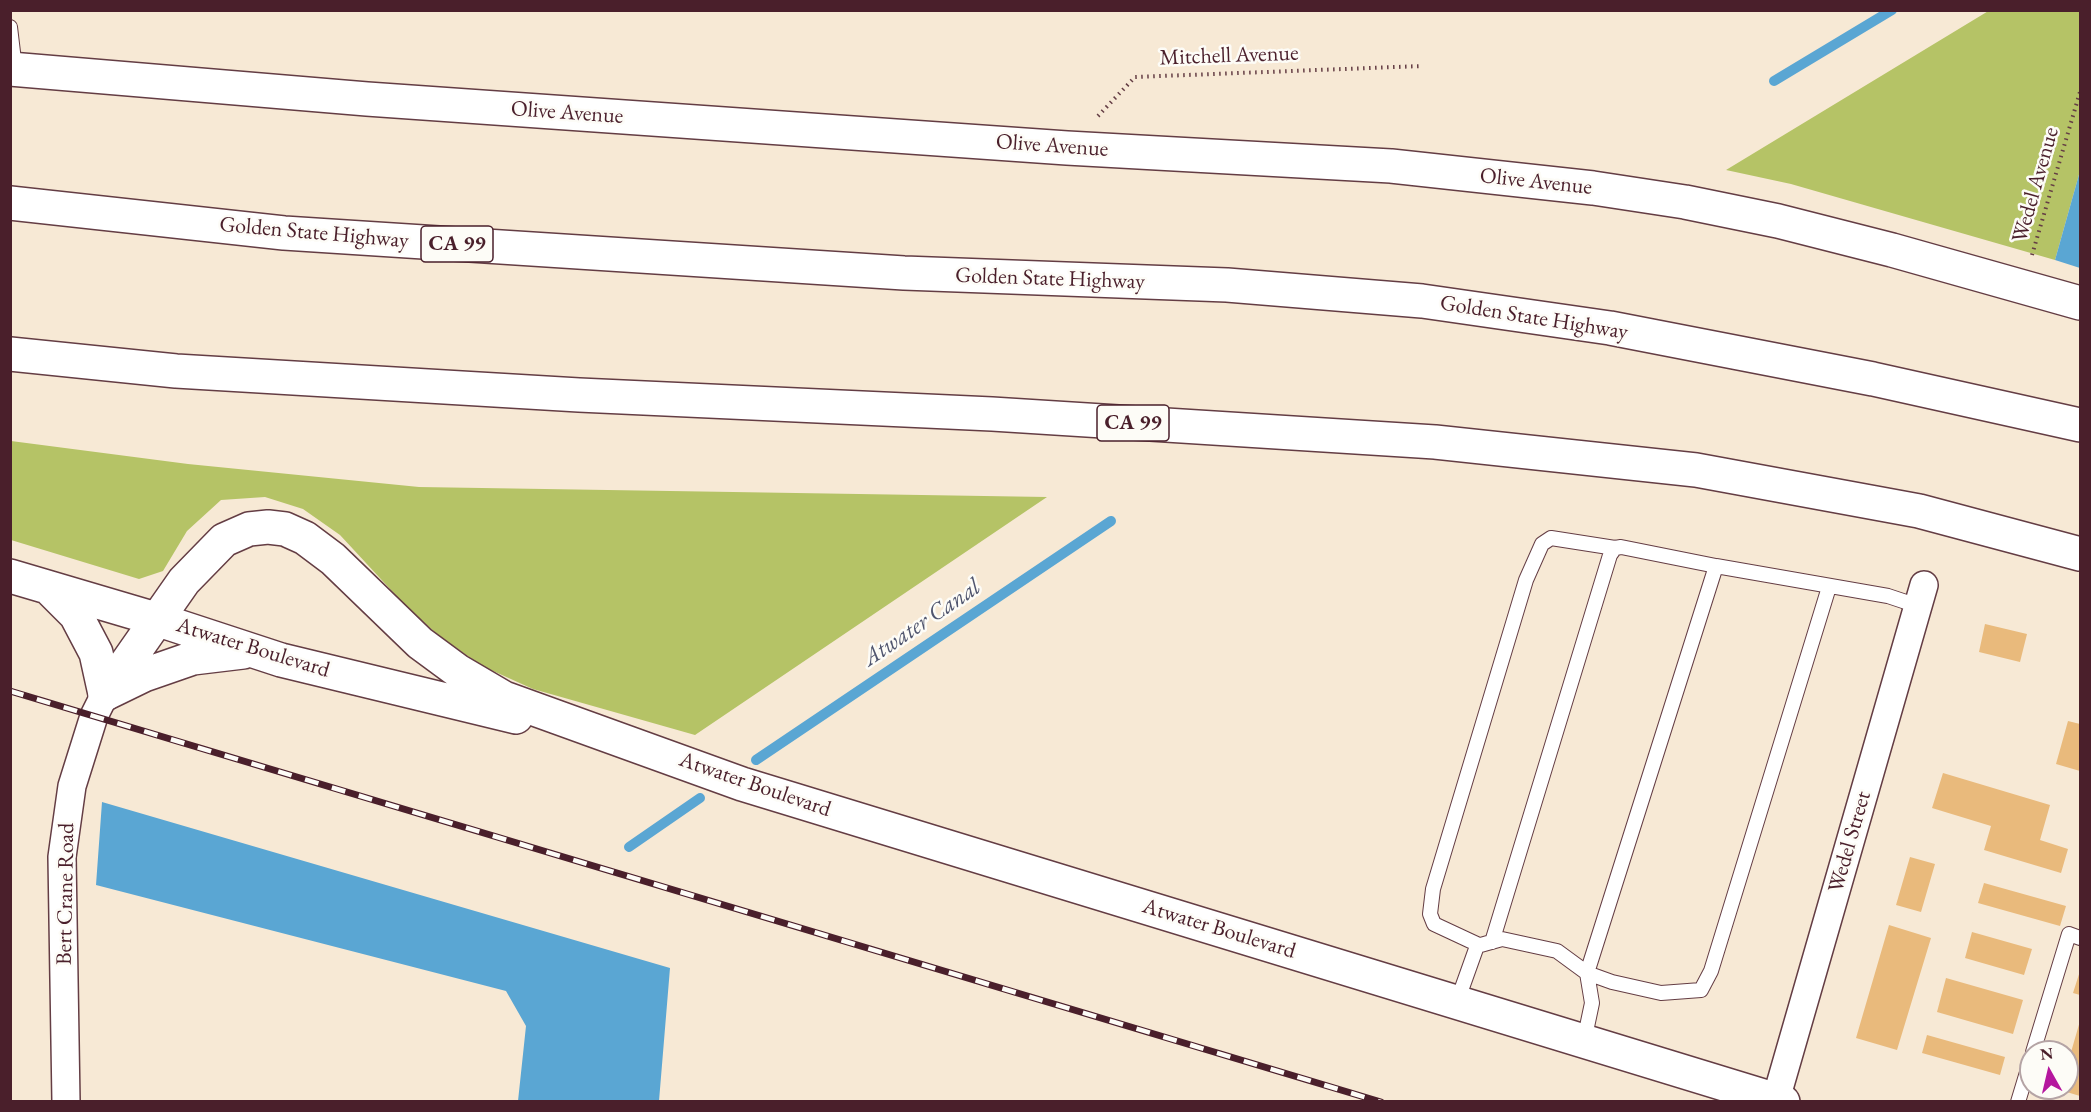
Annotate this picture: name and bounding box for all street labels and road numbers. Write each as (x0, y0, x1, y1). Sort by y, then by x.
street label: Mitchell Avenue (1159, 40, 1299, 72)
street label: Olive Avenue (510, 96, 624, 130)
street label: Wedel Avenue (2007, 124, 2065, 246)
street label: Olive Avenue (995, 129, 1109, 163)
street label: Olive Avenue (1479, 163, 1593, 201)
street label: Golden State Highway (218, 212, 410, 254)
road number: CA 99 (421, 226, 493, 262)
street label: Golden State Highway (955, 262, 1145, 296)
street label: Golden State Highway (1438, 290, 1630, 346)
road number: CA 99 (1097, 405, 1169, 441)
street label: Atwater Boulevard (173, 612, 333, 684)
street label: Atwater Boulevard (676, 747, 834, 823)
street label: Wedel Street (1823, 788, 1877, 896)
street label: Bert Crane Road (52, 823, 80, 965)
street label: Atwater Boulevard (1139, 893, 1299, 965)

